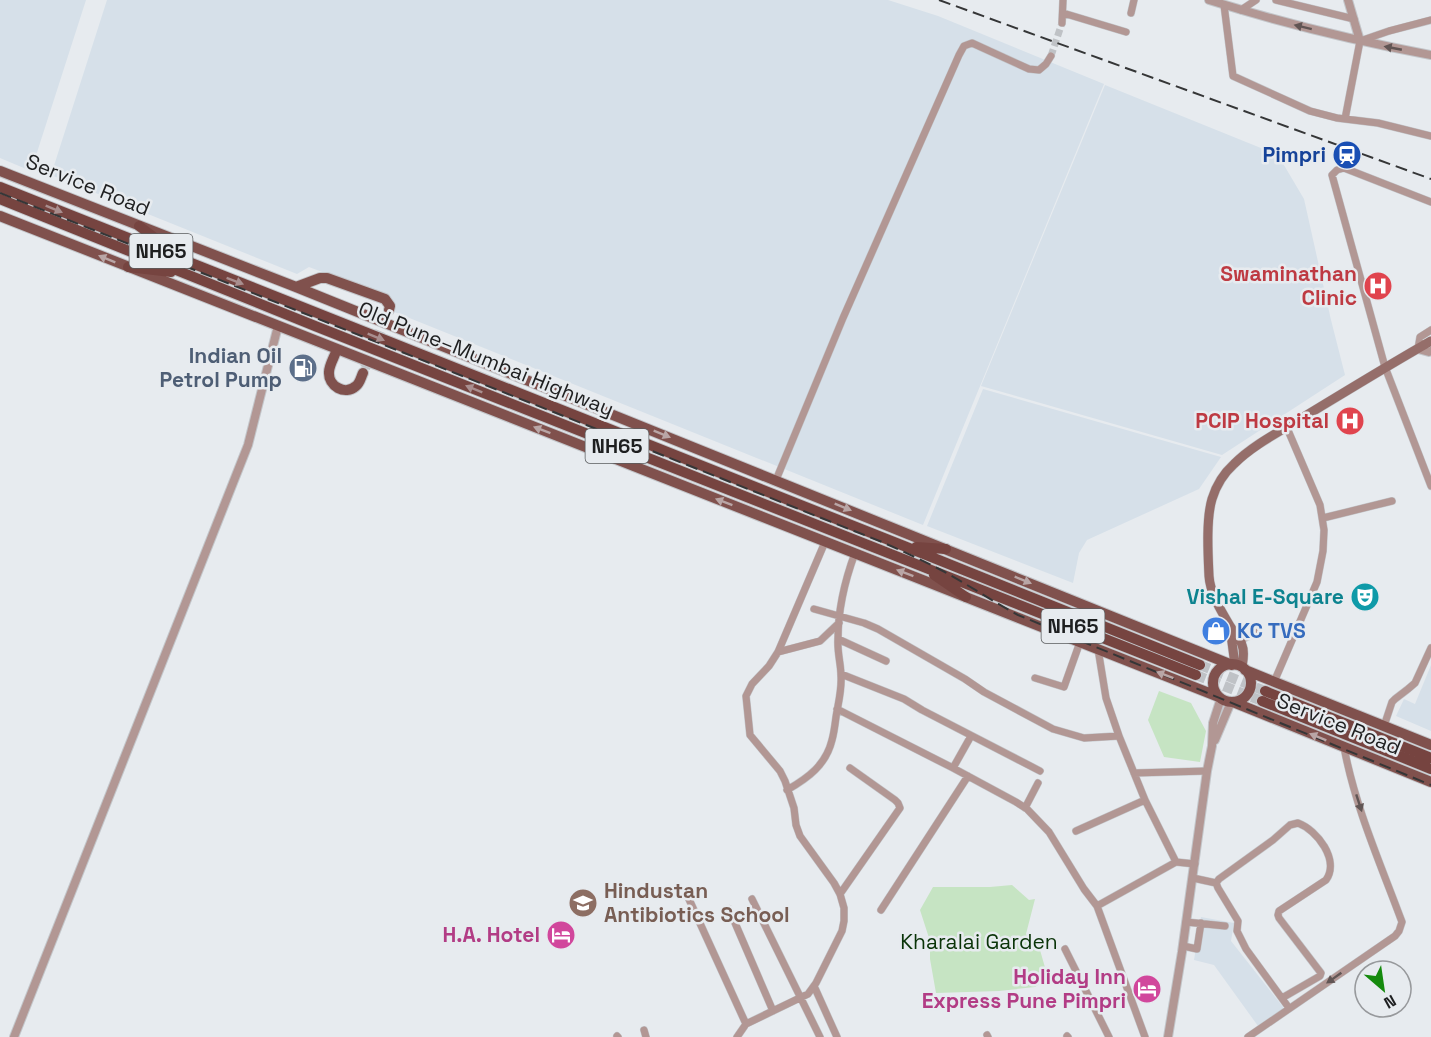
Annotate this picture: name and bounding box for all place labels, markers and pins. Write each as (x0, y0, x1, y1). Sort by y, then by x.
station icon: Pimpri (1331, 139, 1363, 171)
place label: Pimpri (1262, 141, 1326, 168)
place label: Swaminathan Clinic (1220, 260, 1357, 311)
hospital icon: Swaminathan Clinic (1362, 270, 1394, 302)
place label: Indian Oil Petrol Pump (160, 342, 282, 393)
fuel station icon: Indian Oil Petrol Pump (287, 352, 319, 384)
hospital icon: PCIP Hospital (1334, 405, 1366, 437)
place label: PCIP Hospital (1195, 407, 1329, 434)
theatre icon: Vishal E-Square (1349, 581, 1381, 613)
place label: Vishal E-Square (1186, 583, 1344, 610)
shop icon: KC TVS (1200, 615, 1232, 647)
place label: KC TVS (1237, 617, 1306, 644)
place label: Hindustan Antibiotics School (604, 877, 790, 928)
school or university icon: Hindustan Antibiotics School (567, 887, 599, 919)
hotel icon: H.A. Hotel (545, 919, 577, 951)
place label: H.A. Hotel (442, 921, 540, 948)
place label: Holiday Inn Express Pune Pimpri (922, 963, 1126, 1014)
hotel icon: Holiday Inn Express Pune Pimpri (1131, 973, 1163, 1005)

